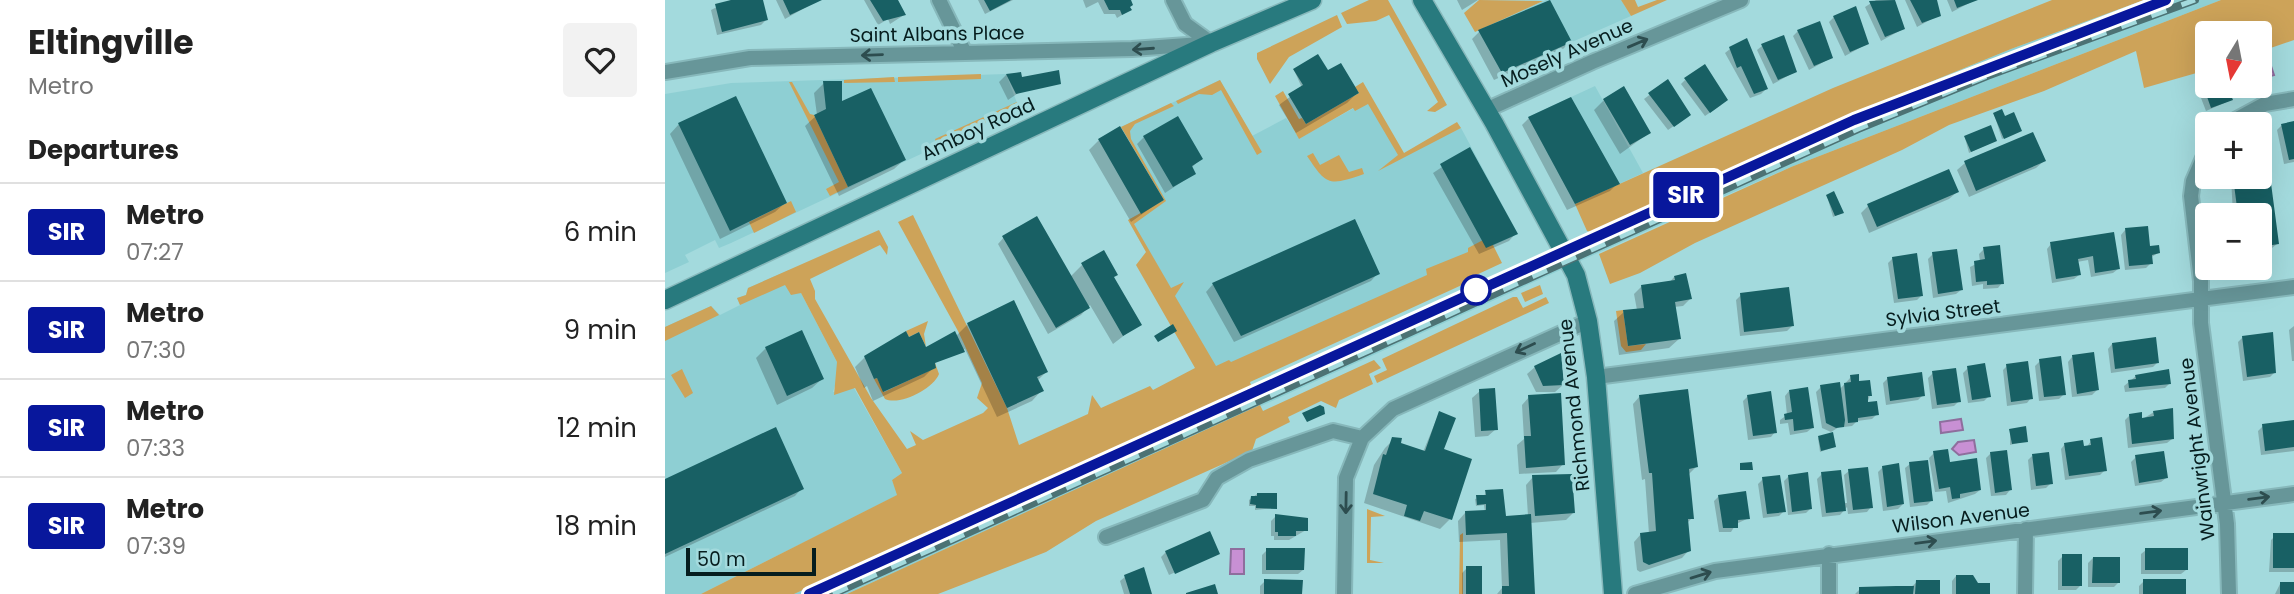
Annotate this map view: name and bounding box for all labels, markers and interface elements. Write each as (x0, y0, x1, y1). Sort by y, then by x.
street label: Mosely Avenue (1497, 12, 1637, 94)
text: Eltingville (28, 19, 194, 66)
street label: Saint Albans Place (849, 19, 1025, 49)
north arrow (2195, 21, 2271, 98)
map controls (2195, 21, 2272, 280)
button: heart (563, 23, 637, 97)
one-way arrow (1627, 36, 1649, 49)
one-way arrow (1132, 42, 1155, 55)
one-way arrow (860, 48, 883, 61)
text: Metro (28, 70, 94, 102)
street label: Amboy Road (917, 91, 1039, 167)
button: + (2195, 112, 2272, 189)
text: Departures (28, 132, 179, 168)
line badge: SIR (1646, 172, 1726, 218)
text: SIR (1667, 178, 1705, 211)
text: Metro (126, 197, 204, 233)
button: − (2195, 203, 2272, 280)
text: 6 min (564, 214, 637, 250)
text: SIR (48, 215, 85, 248)
text: 07:27 (126, 236, 184, 268)
unlabelled marker (1461, 275, 1491, 305)
street label: Sylvia Street (1884, 293, 2002, 333)
text: Metro (126, 295, 204, 331)
text: 9 min (564, 312, 637, 348)
text: SIR (48, 313, 85, 346)
street label: Richmond Avenue (1552, 318, 1596, 492)
text: 07:30 (126, 334, 186, 366)
one-way arrow (1515, 342, 1537, 355)
street label: Wainwright Avenue (2172, 356, 2222, 542)
text: Metro (126, 393, 204, 429)
text: 12 min (557, 410, 637, 446)
text: SIR (48, 411, 85, 444)
text: 07:33 (126, 432, 185, 464)
text: Metro (126, 491, 204, 527)
one-way arrow (1339, 492, 1352, 515)
one-way arrow (2247, 492, 2270, 505)
street label: Wilson Avenue (1891, 496, 2031, 540)
one-way arrow (2140, 506, 2162, 519)
text: 18 min (556, 508, 637, 544)
text: SIR (48, 509, 85, 542)
text: 07:39 (126, 530, 186, 562)
one-way arrow (1914, 535, 1937, 548)
scale bar (686, 545, 815, 577)
text: 50 m (697, 546, 746, 573)
one-way arrow (1690, 567, 1712, 580)

